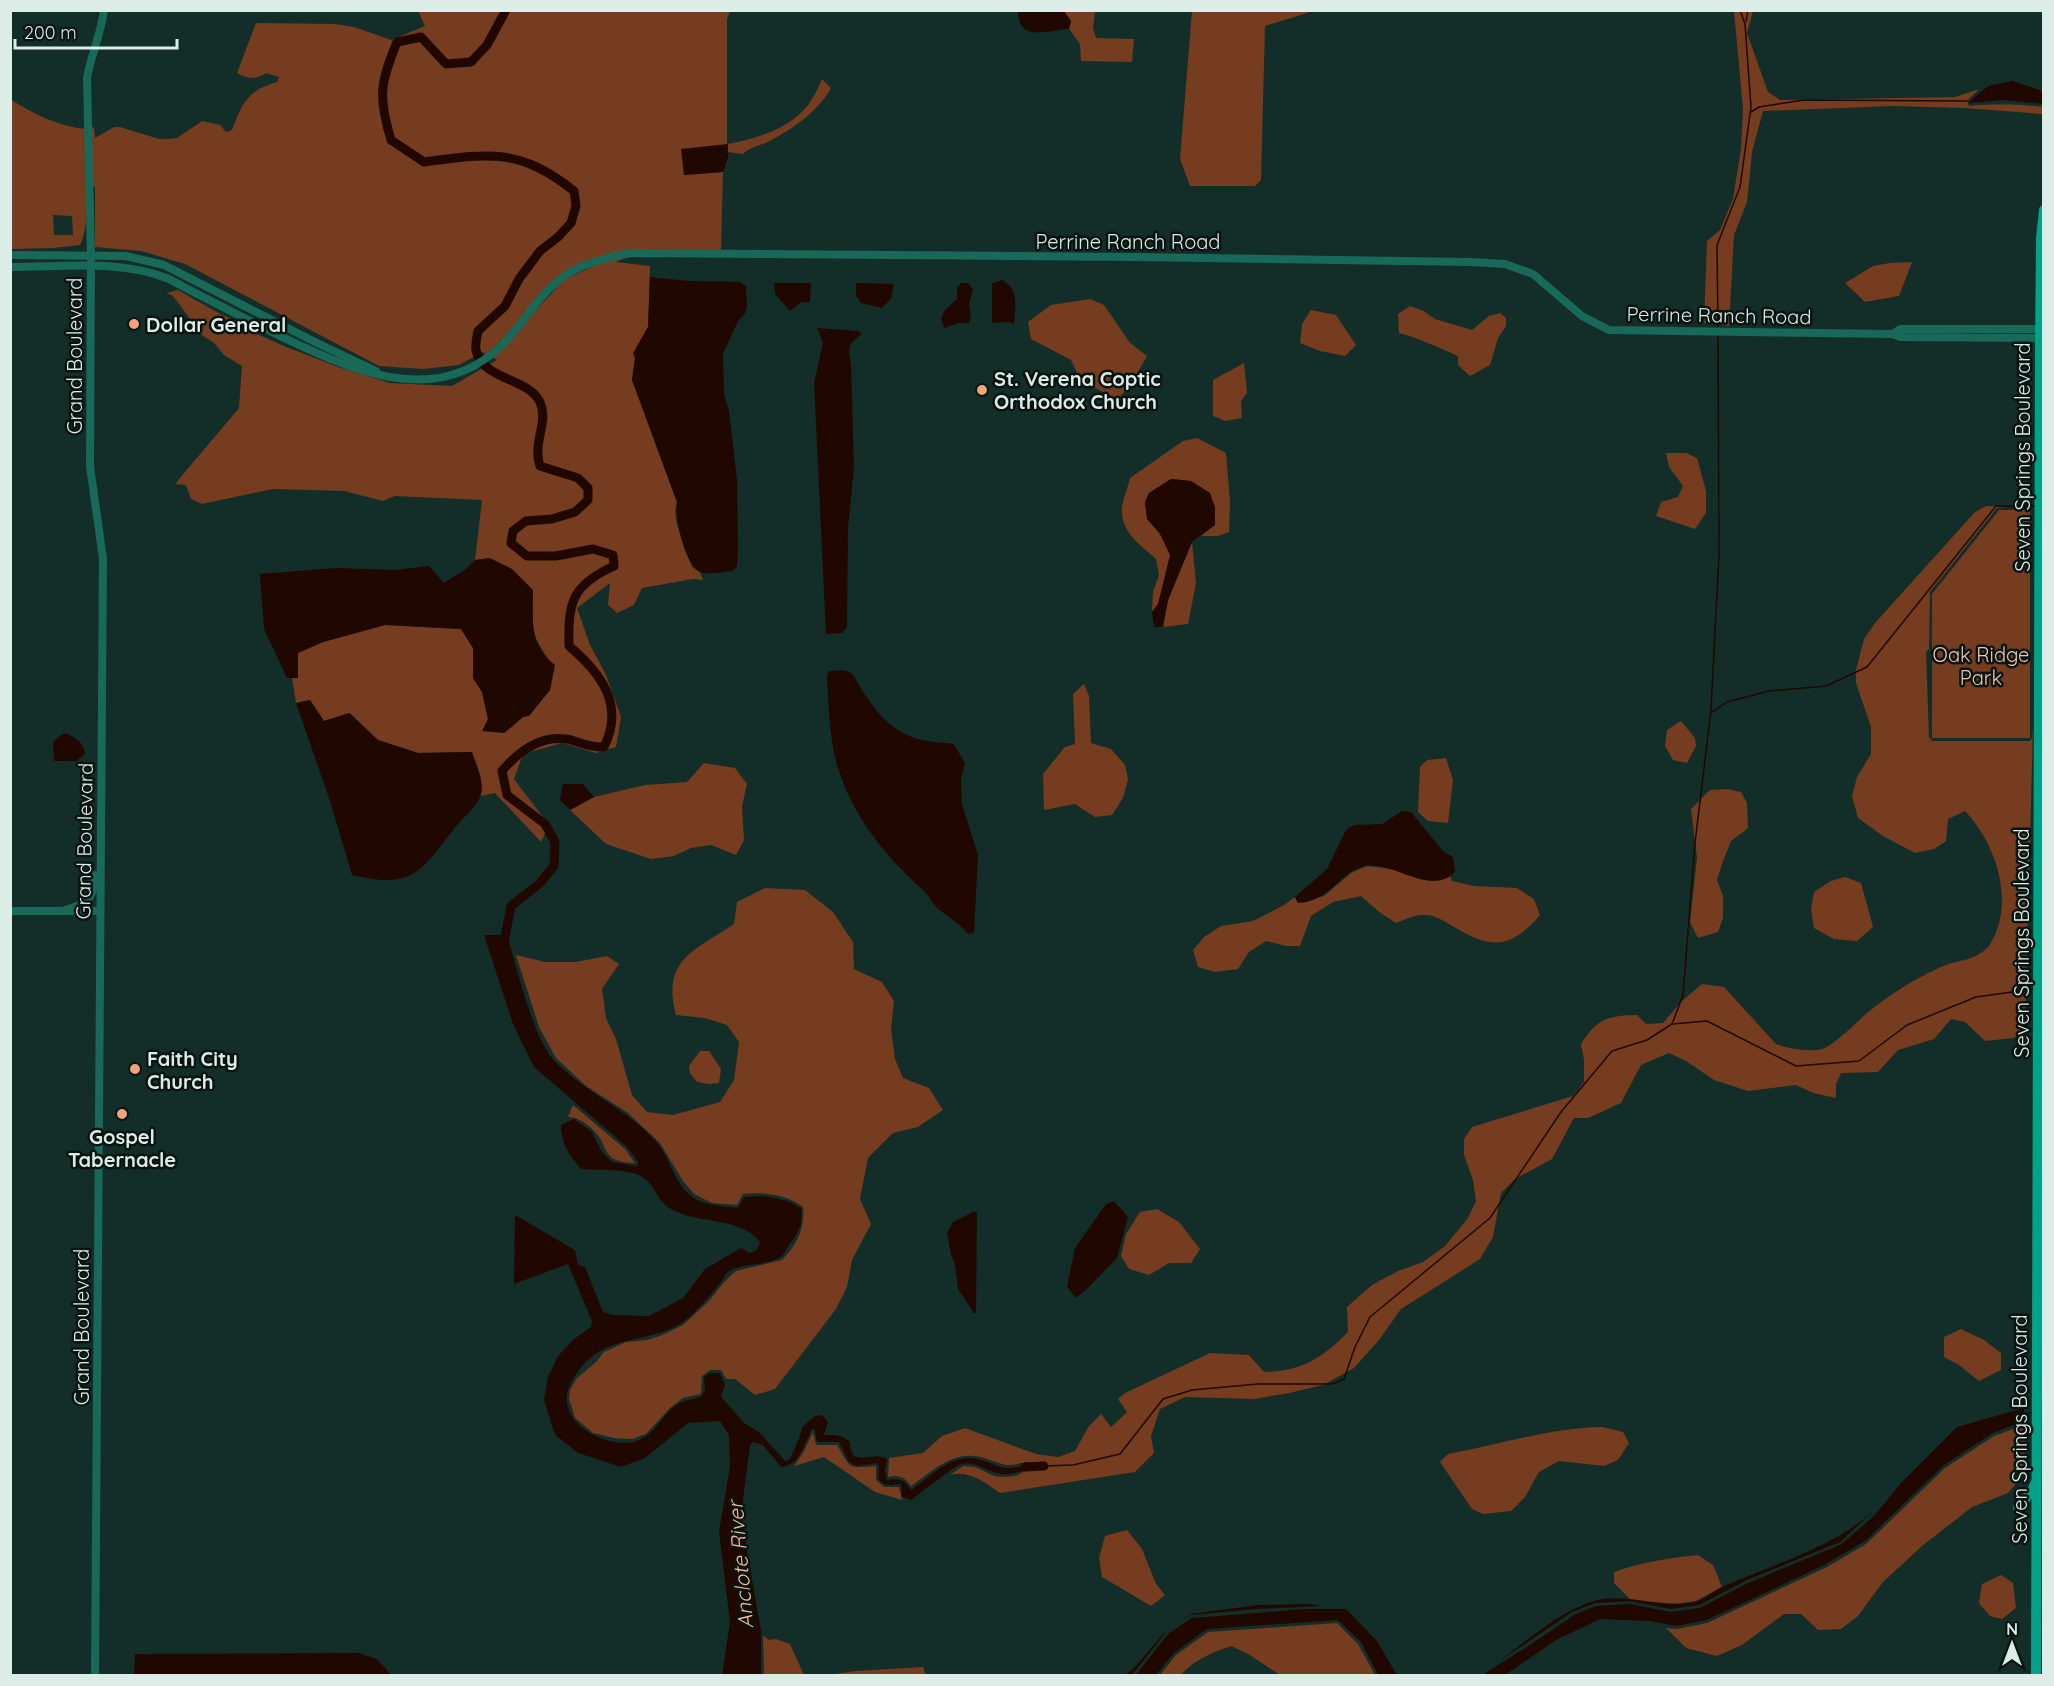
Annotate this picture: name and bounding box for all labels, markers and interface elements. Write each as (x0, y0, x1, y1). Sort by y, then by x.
scale bar (15, 12, 177, 50)
text: 200 m (24, 21, 77, 44)
street label: Perrine Ranch Road (1036, 229, 1220, 254)
street label: Grand Boulevard (62, 278, 87, 434)
street label: Perrine Ranch Road (1626, 301, 1812, 329)
place label: Dollar General (146, 312, 286, 337)
marker: Dollar General (127, 317, 141, 331)
street label: Seven Springs Boulevard (2010, 342, 2035, 572)
place label: St. Verena Coptic Orthodox Church (994, 366, 1161, 414)
marker: St. Verena Coptic Orthodox Church (975, 383, 989, 397)
park label: Oak Ridge Park (1933, 642, 2029, 690)
street label: Grand Boulevard (70, 762, 98, 920)
street label: Seven Springs Boulevard (2009, 828, 2034, 1058)
place label: Faith City Church (147, 1046, 238, 1094)
marker: Faith City Church (128, 1062, 142, 1076)
marker: Gospel Tabernacle (115, 1107, 129, 1121)
place label: Gospel Tabernacle (68, 1124, 176, 1172)
street label: Grand Boulevard (69, 1249, 94, 1405)
street label: Seven Springs Boulevard (2007, 1314, 2032, 1544)
water label: Anclote River (721, 1497, 759, 1630)
north arrow (1982, 1614, 2042, 1674)
text: N (2006, 1619, 2018, 1639)

